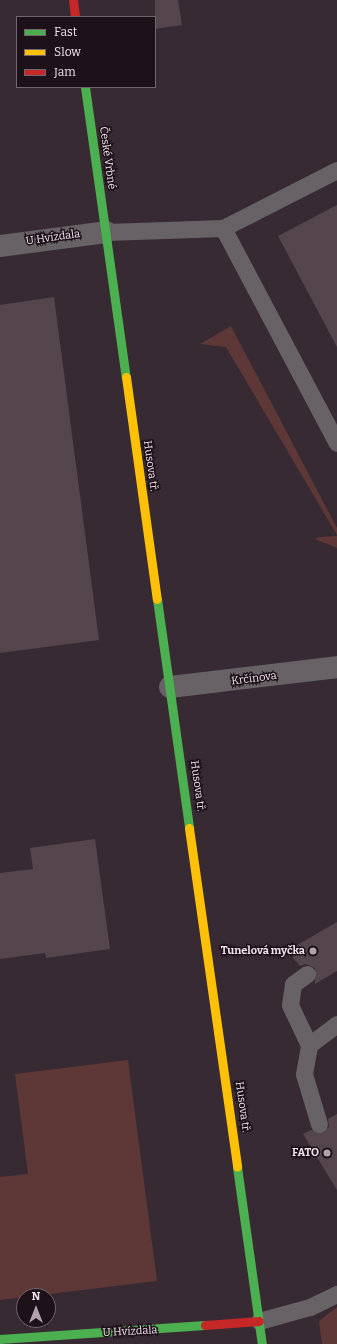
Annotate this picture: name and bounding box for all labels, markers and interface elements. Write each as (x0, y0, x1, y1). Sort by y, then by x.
legend (16, 16, 156, 88)
text: Fast (54, 25, 77, 39)
text: Slow (54, 45, 81, 59)
text: Jam (54, 65, 76, 79)
street label: České Vrbné (96, 126, 118, 190)
street label: U Hvízdala (25, 228, 81, 248)
street label: Husova tř. (140, 440, 160, 492)
street label: Krčínova (231, 670, 277, 688)
street label: Husova tř. (187, 760, 207, 812)
place label: Tunelová myčka (221, 944, 305, 958)
marker: Tunelová myčka (308, 946, 318, 956)
street label: Husova tř. (232, 1081, 252, 1133)
place label: FATO (292, 1146, 319, 1160)
marker: FATO (322, 1148, 332, 1158)
north arrow (16, 1288, 56, 1328)
text: N (32, 1290, 40, 1303)
street label: U Hvízdala (102, 1324, 158, 1340)

